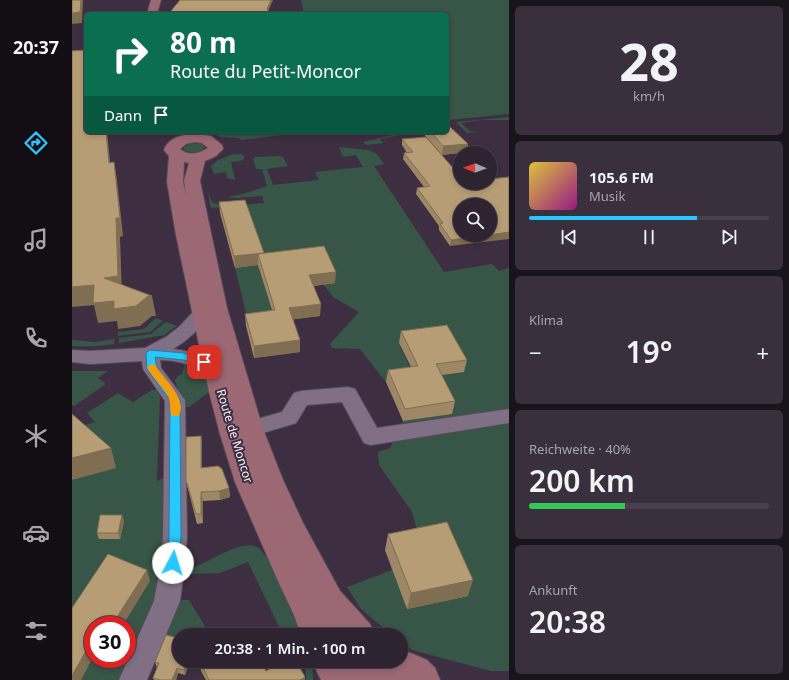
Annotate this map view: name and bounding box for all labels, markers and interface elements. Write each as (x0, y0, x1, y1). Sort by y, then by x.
text: 80 m (170, 23, 237, 61)
text: 28 (619, 25, 679, 96)
icon: right (104, 28, 156, 80)
text: 20:37 (13, 35, 59, 59)
text: Route du Petit-Moncor (170, 59, 361, 83)
text: km/h (633, 87, 665, 105)
icon: arrive (150, 104, 172, 126)
text: Dann (104, 105, 142, 125)
icon: directions (22, 129, 50, 157)
north arrow (453, 146, 497, 190)
map controls (453, 146, 497, 242)
text: 105.6 FM (589, 167, 654, 187)
text: Musik (589, 187, 625, 205)
button: search (453, 198, 497, 242)
icon: music (22, 226, 50, 254)
icon: previous (558, 226, 580, 248)
icon: pause (638, 226, 660, 248)
icon: next (718, 226, 740, 248)
text: Klima (529, 311, 563, 329)
icon: phone (22, 324, 50, 352)
text: 19° (625, 331, 673, 372)
text: − (529, 337, 542, 367)
text: + (756, 337, 769, 367)
pin (187, 345, 221, 379)
icon: arrive (193, 351, 215, 373)
street label: Route de Moncor (213, 387, 257, 485)
icon: climate (22, 422, 50, 450)
text: Reichweite · 40% (529, 440, 631, 458)
text: 200 km (529, 460, 635, 501)
icon: car (22, 519, 50, 547)
position arrow (152, 542, 194, 584)
text: Ankunft (529, 581, 578, 599)
text: 20:38 (529, 601, 606, 642)
speed limit sign: 30 (84, 616, 136, 668)
icon: filters (22, 617, 50, 645)
text: 20:38 · 1 Min. · 100 m (215, 638, 365, 658)

